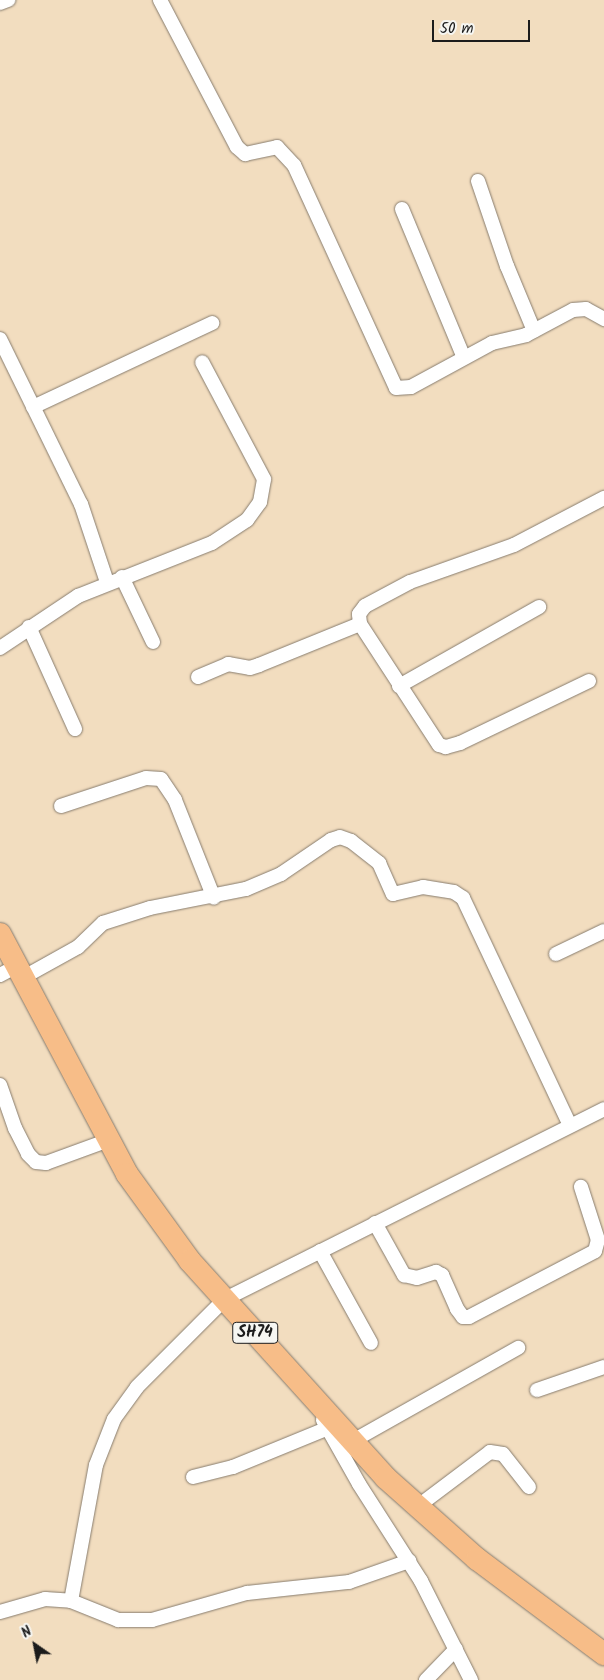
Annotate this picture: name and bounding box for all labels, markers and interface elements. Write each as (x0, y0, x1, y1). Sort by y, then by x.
scale bar (434, 10, 532, 42)
text: 50 m (440, 17, 474, 41)
road number: SH74 (231, 1320, 279, 1346)
north arrow (10, 1620, 60, 1670)
text: N (17, 1621, 37, 1644)

